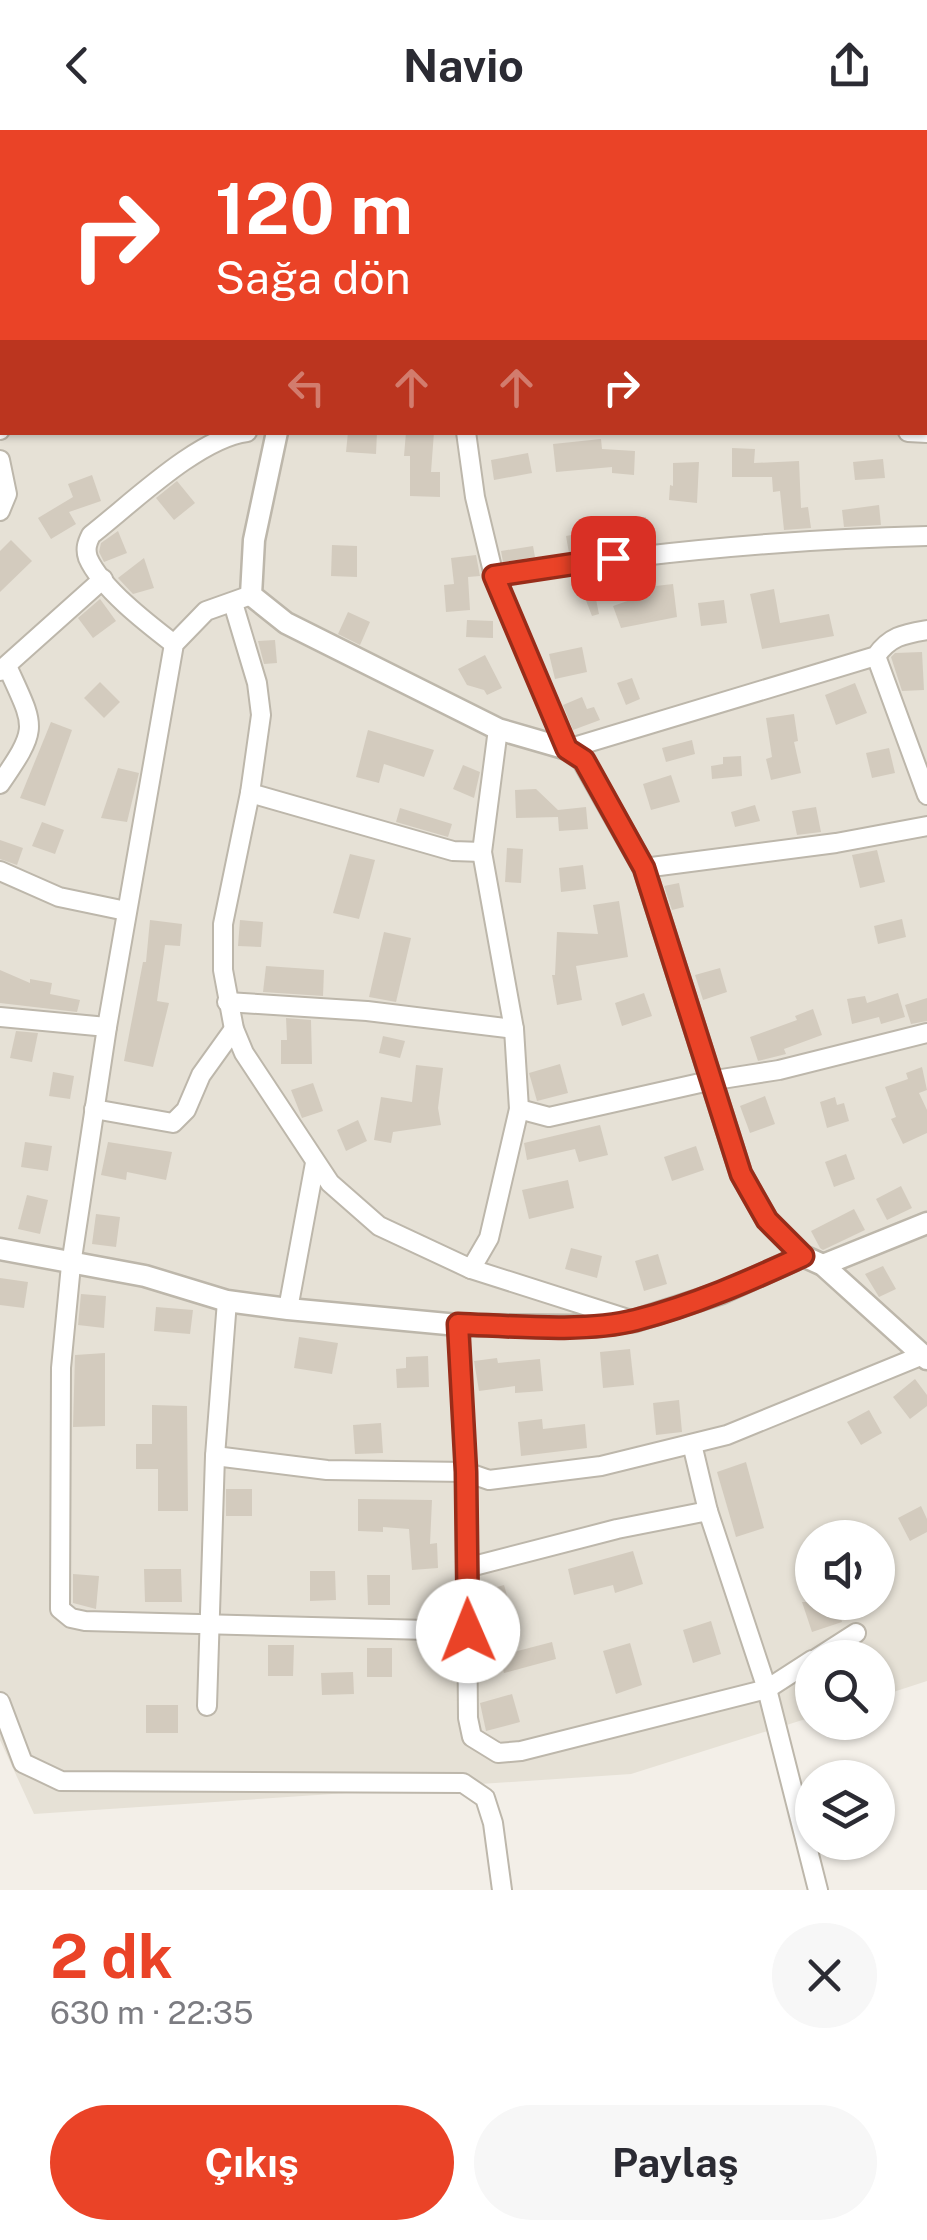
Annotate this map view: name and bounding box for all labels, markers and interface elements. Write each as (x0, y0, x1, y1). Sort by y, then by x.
icon: back (50, 38, 105, 93)
icon: share (822, 38, 877, 93)
text: Navio (403, 39, 524, 92)
text: 120 m (215, 167, 413, 250)
icon: right (50, 170, 180, 300)
text: Sağa dön (215, 251, 411, 304)
icon: left (279, 360, 334, 415)
icon: ahead (384, 360, 439, 415)
icon: ahead (489, 360, 544, 415)
icon: right (594, 360, 649, 415)
pin (571, 516, 656, 601)
icon: arrive (586, 531, 641, 586)
map controls (795, 1520, 895, 1860)
button: sound (795, 1520, 895, 1620)
position arrow (416, 1579, 520, 1683)
button: search (795, 1640, 895, 1740)
button: layers (795, 1760, 895, 1860)
text: 2 dk (50, 1921, 173, 1992)
button: close (772, 1923, 877, 2028)
text: 630 m · 22:35 (50, 1994, 253, 2031)
button: Çıkış (50, 2105, 454, 2220)
button: Paylaş (474, 2105, 877, 2220)

